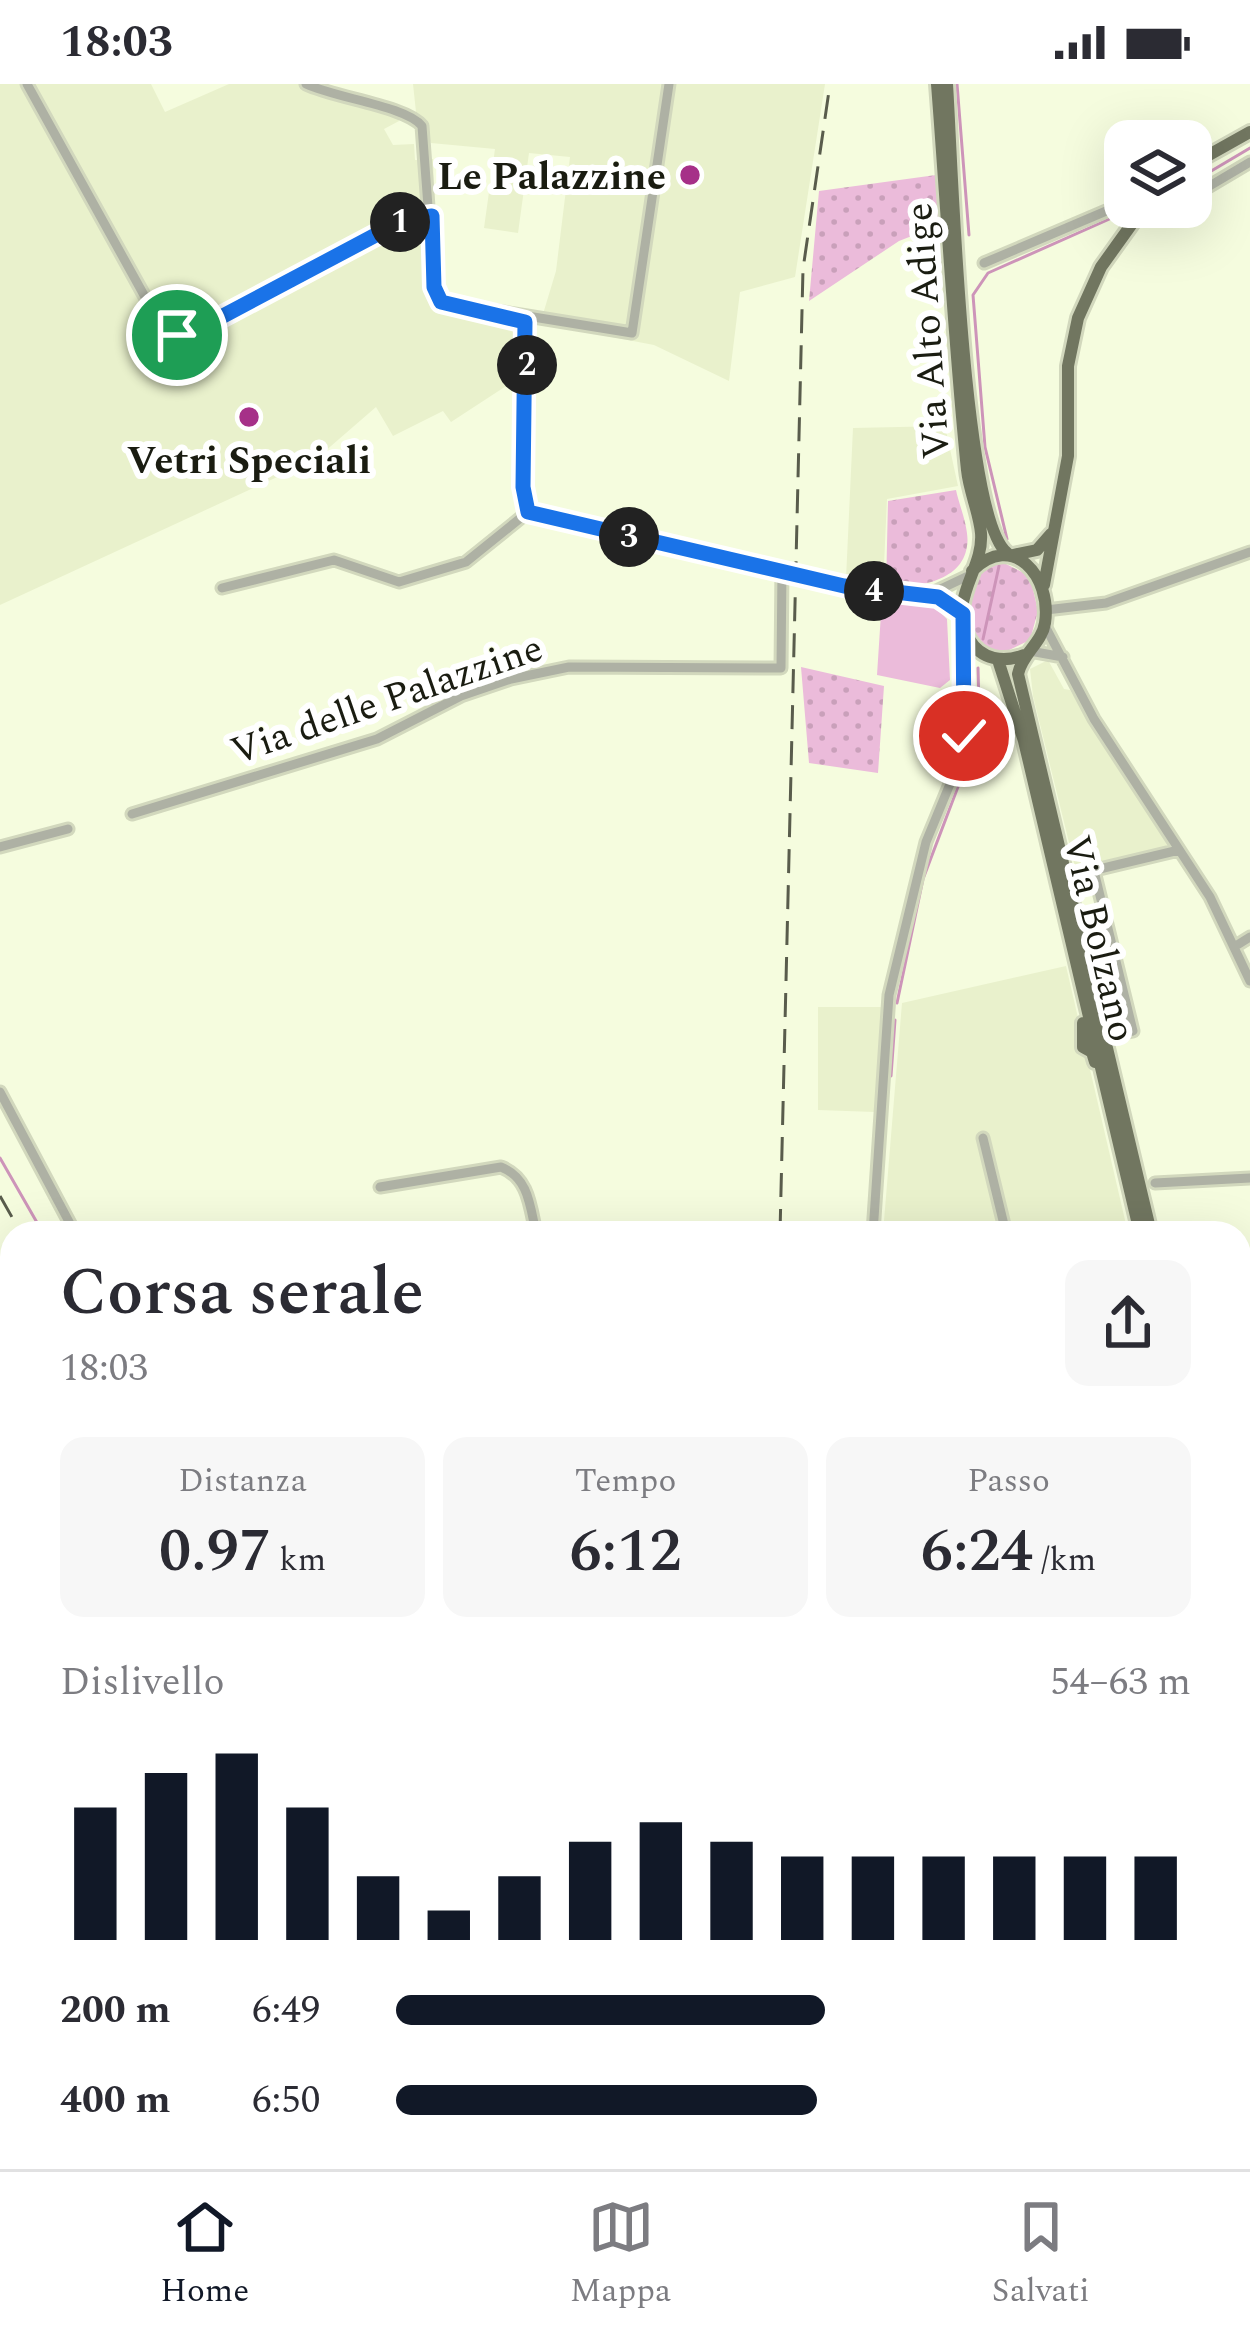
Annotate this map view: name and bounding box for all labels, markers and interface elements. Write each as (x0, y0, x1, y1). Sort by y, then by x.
text: 18:03 (60, 8, 173, 77)
map controls (1104, 120, 1212, 228)
button: layers (1104, 120, 1212, 228)
place label: Le Palazzine (437, 148, 666, 207)
marker: Le Palazzine (677, 162, 703, 188)
pin: 1 (370, 192, 430, 252)
text: 1 (391, 197, 409, 247)
street label: Via Alto Adige (890, 201, 967, 461)
pin (126, 284, 228, 386)
icon: arrive (144, 302, 210, 368)
pin: 2 (497, 335, 557, 395)
text: 2 (518, 340, 536, 390)
marker: Vetri Speciali (236, 404, 262, 430)
place label: Vetri Speciali (127, 432, 371, 491)
pin: 3 (599, 507, 659, 567)
text: 3 (620, 512, 638, 562)
pin: 4 (844, 561, 904, 621)
text: 4 (865, 566, 883, 616)
street label: Via delle Palazzine (223, 619, 551, 781)
pin (913, 685, 1015, 787)
icon: check (931, 703, 997, 769)
street label: Via Bolzano (1046, 830, 1151, 1048)
text: Corsa serale (60, 1243, 424, 1344)
button: share (1065, 1260, 1191, 1386)
text: 18:03 (60, 1339, 148, 1398)
text: Distanza (178, 1456, 307, 1506)
text: Tempo (575, 1456, 676, 1506)
text: Passo (967, 1456, 1050, 1506)
text: 0.97 (159, 1506, 271, 1598)
text: 6:12 (569, 1506, 682, 1598)
text: 6:24 (921, 1506, 1033, 1598)
text: km (271, 1535, 326, 1585)
text: /km (1033, 1535, 1096, 1585)
text: Dislivello (60, 1653, 225, 1712)
text: 54–63 m (1050, 1653, 1191, 1712)
text: 200 m (60, 1981, 171, 2040)
text: 6:49 (252, 1981, 320, 2040)
text: 400 m (60, 2071, 171, 2130)
text: 6:50 (252, 2071, 320, 2130)
tab: Home (160, 2194, 249, 2316)
tab: Mappa (570, 2194, 671, 2316)
tab: Salvati (992, 2194, 1090, 2316)

